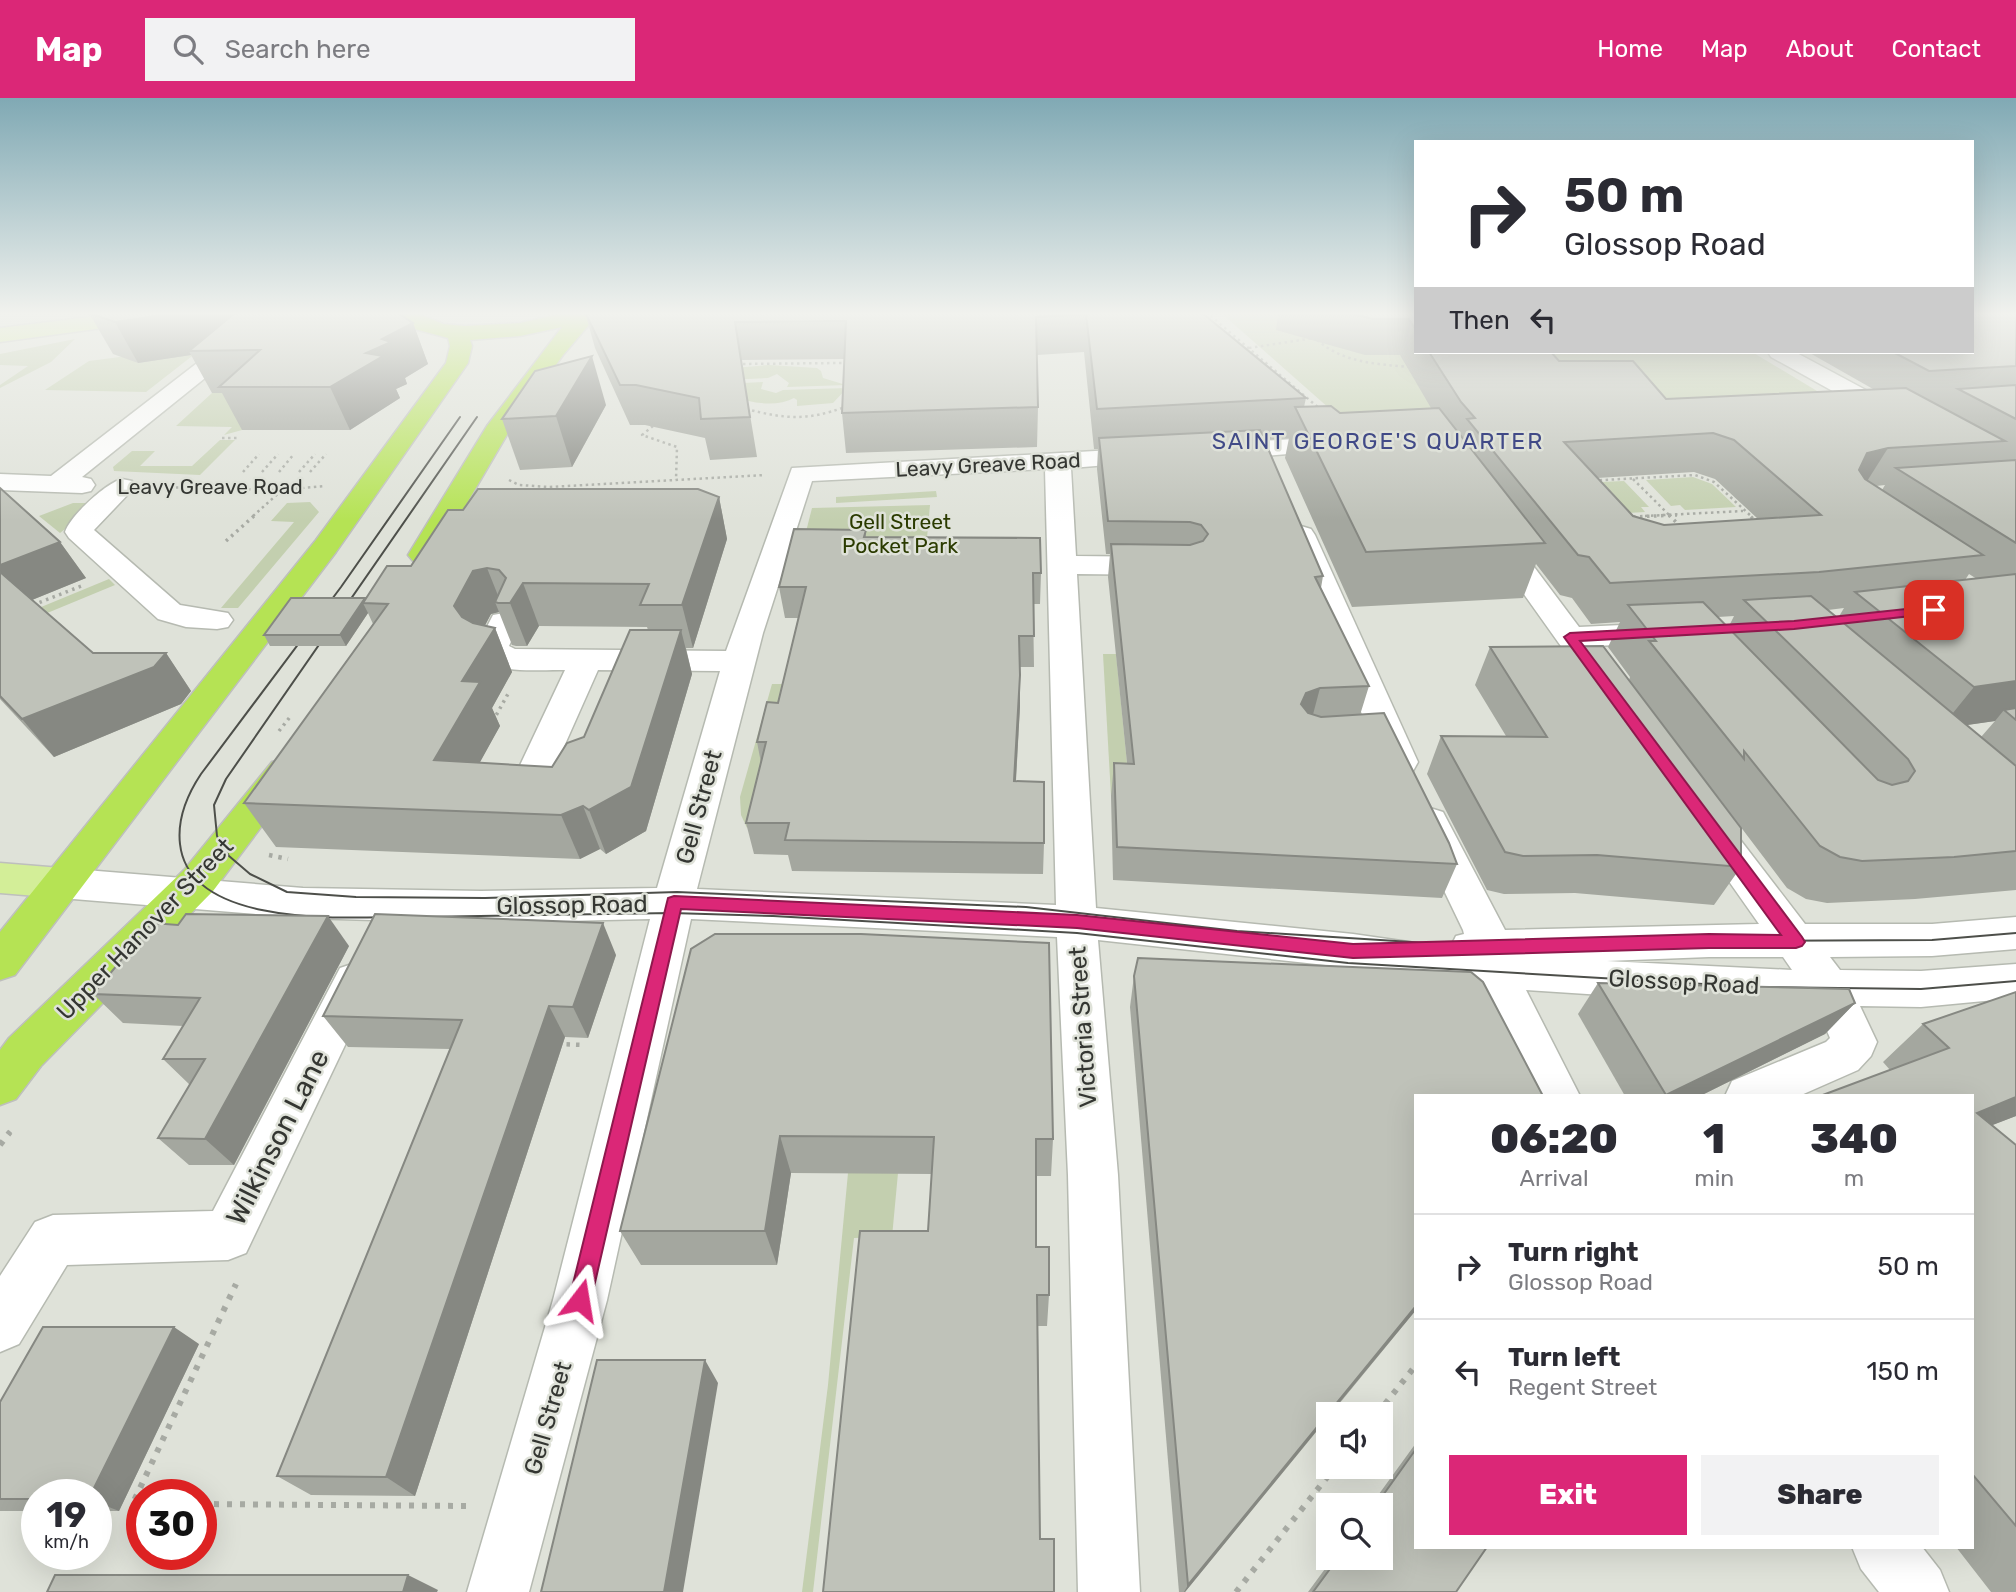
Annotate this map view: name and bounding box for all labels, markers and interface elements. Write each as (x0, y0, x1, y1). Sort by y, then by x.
search box (145, 18, 635, 81)
text: Map (35, 30, 103, 69)
icon: search (169, 30, 207, 68)
text: Search here (225, 34, 370, 65)
text: Home (1597, 35, 1663, 63)
text: Map (1701, 35, 1748, 63)
text: About (1786, 35, 1854, 63)
text: Contact (1892, 35, 1981, 63)
text: 50 m (1564, 166, 1684, 224)
icon: right (1449, 168, 1540, 259)
text: Glossop Road (1564, 225, 1766, 263)
icon: left (1524, 301, 1562, 339)
text: Then (1449, 305, 1510, 336)
district label: SAINT GEORGE'S QUARTER (1212, 427, 1544, 455)
street label: Leavy Greave Road (895, 447, 1081, 482)
street label: Leavy Greave Road (117, 474, 303, 499)
park label: Gell Street Pocket Park (842, 509, 958, 558)
pin (1904, 580, 1964, 640)
icon: arrive (1915, 591, 1953, 629)
street label: Gell Street (670, 747, 728, 867)
street label: Upper Hanover Street (51, 832, 239, 1026)
street label: Glossop Road (496, 890, 648, 920)
street label: Victoria Street (1063, 946, 1103, 1108)
street label: Glossop Road (1608, 964, 1760, 1000)
street label: Wilkinson Lane (219, 1044, 336, 1230)
text: 06:20 (1490, 1114, 1618, 1164)
text: 1 (1703, 1114, 1725, 1164)
text: 340 (1810, 1114, 1898, 1164)
text: Arrival (1520, 1164, 1589, 1192)
text: min (1694, 1164, 1734, 1192)
text: m (1844, 1164, 1864, 1192)
text: Turn right (1508, 1237, 1638, 1268)
icon: right (1449, 1248, 1487, 1286)
text: 50 m (1878, 1251, 1939, 1282)
position arrow (543, 1263, 617, 1337)
text: Glossop Road (1508, 1268, 1653, 1296)
text: Turn left (1508, 1342, 1620, 1373)
icon: left (1449, 1353, 1487, 1391)
text: 150 m (1866, 1356, 1939, 1387)
street label: Gell Street (518, 1358, 578, 1478)
text: Regent Street (1508, 1373, 1657, 1401)
map controls (1316, 1402, 1393, 1570)
button: sound (1316, 1402, 1393, 1479)
button: Exit (1449, 1455, 1687, 1535)
button: Share (1701, 1455, 1939, 1535)
speed limit sign: 30 (126, 1479, 217, 1570)
button: search (1316, 1493, 1393, 1570)
text: 19 (47, 1494, 86, 1536)
text: km/h (44, 1531, 89, 1553)

